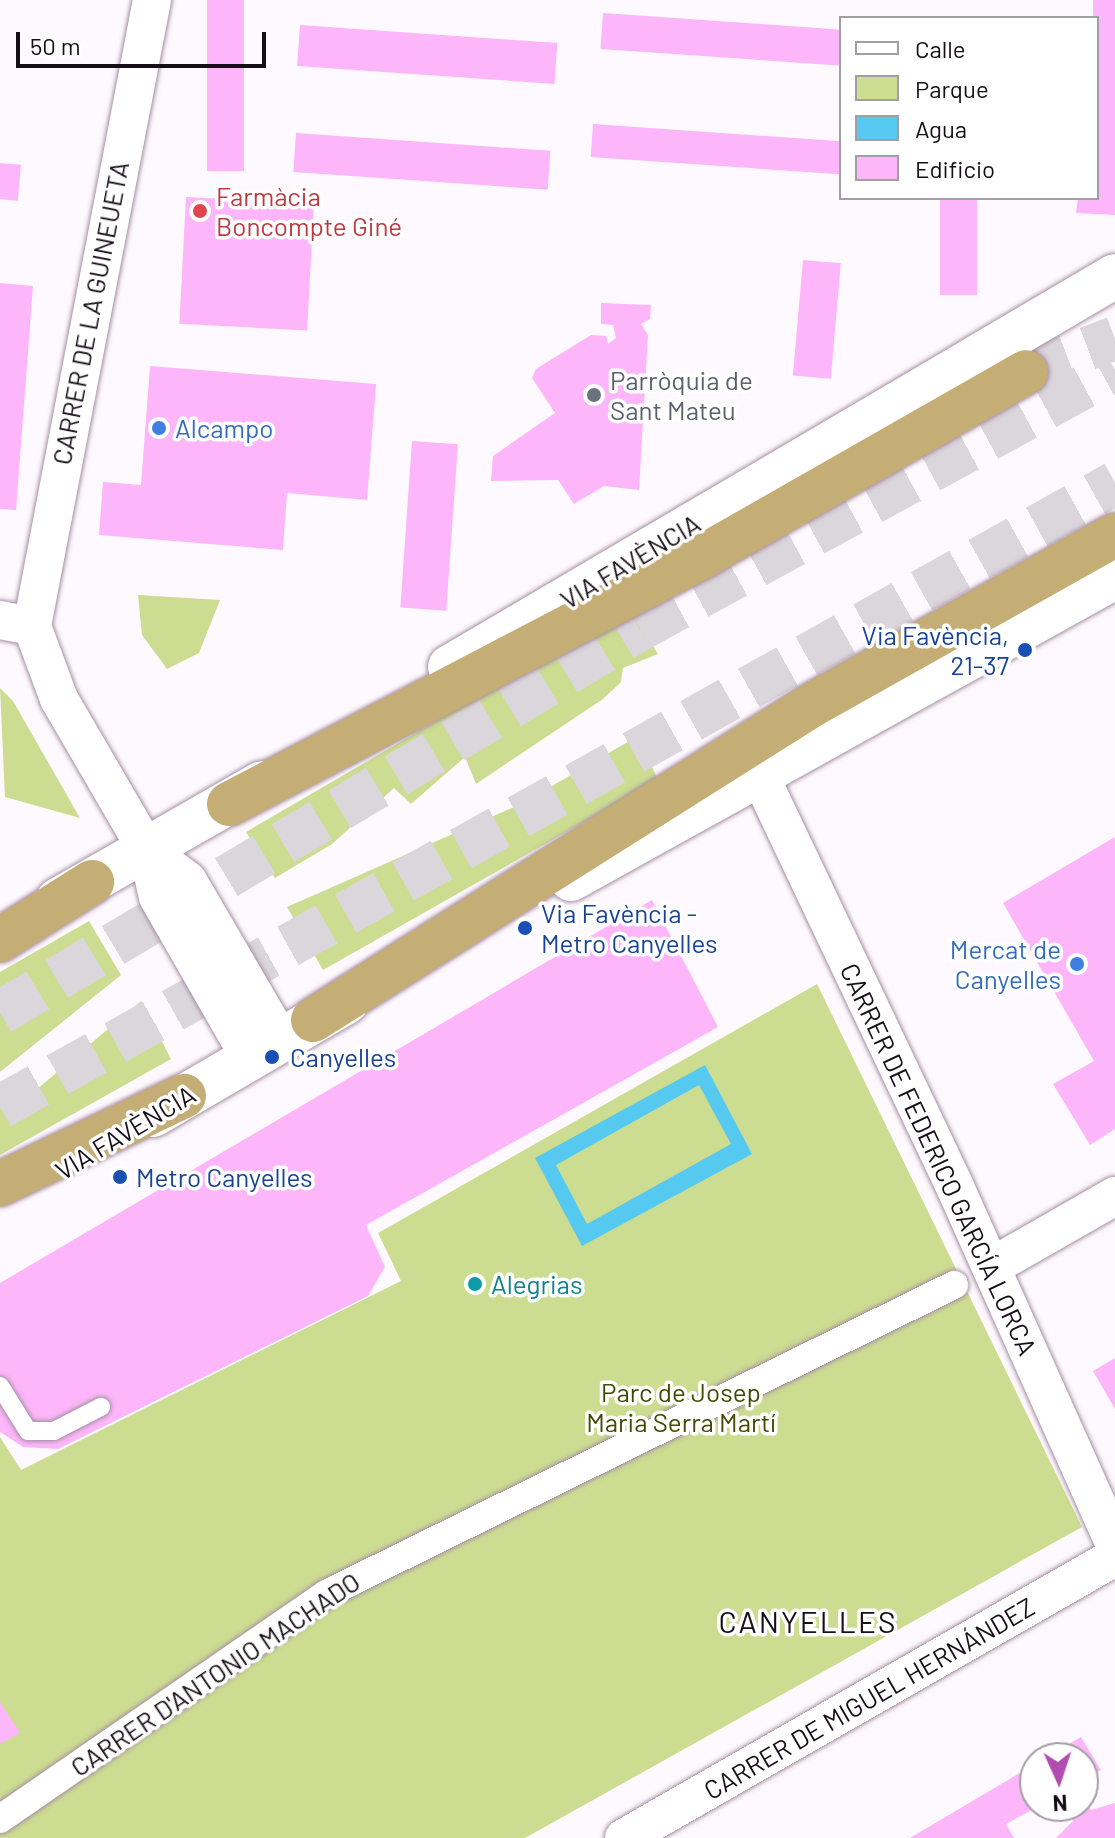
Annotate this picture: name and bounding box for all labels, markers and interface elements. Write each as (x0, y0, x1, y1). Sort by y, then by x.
scale bar (20, 16, 270, 66)
legend (839, 16, 1099, 200)
text: 50 m (30, 31, 81, 60)
text: Calle (915, 34, 966, 63)
text: Parque (915, 74, 989, 103)
text: Agua (915, 114, 967, 143)
text: Edificio (915, 154, 995, 183)
street label: CARRER DE LA GUINEUETA (45, 159, 135, 467)
place label: Farmàcia Boncompte Giné (216, 180, 402, 242)
marker: Farmàcia Boncompte Giné (191, 202, 209, 220)
place label: Parròquia de Sant Mateu (610, 364, 753, 426)
marker: Parròquia de Sant Mateu (585, 386, 603, 404)
place label: Alcampo (175, 412, 273, 444)
marker: Alcampo (150, 419, 168, 437)
street label: VIA FAVÈNCIA (554, 507, 706, 615)
place label: Via Favència, 21-37 (862, 619, 1009, 680)
marker: Via Favència, 21-37 (1016, 641, 1034, 659)
place label: Via Favència - Metro Canyelles (541, 897, 718, 958)
marker: Via Favència - Metro Canyelles (516, 919, 534, 937)
place label: Mercat de Canyelles (950, 933, 1061, 994)
marker: Mercat de Canyelles (1068, 955, 1086, 973)
street label: CARRER DE FEDERICO GARCÍA LORCA (834, 958, 1044, 1360)
place label: Canyelles (290, 1041, 396, 1073)
marker: Canyelles (261, 1046, 283, 1068)
street label: VIA FAVÈNCIA (49, 1078, 201, 1186)
place label: Metro Canyelles (136, 1161, 313, 1193)
marker: Metro Canyelles (111, 1168, 129, 1186)
place label: Alegrias (491, 1268, 582, 1300)
marker: Alegrias (466, 1275, 484, 1293)
park label: Parc de Josep Maria Serra Martí (586, 1376, 776, 1438)
street label: CARRER D'ANTONIO MACHADO (65, 1565, 365, 1783)
street label: CARRER DE MIGUEL HERNÁNDEZ (698, 1590, 1040, 1806)
district label: CANYELLES (718, 1603, 898, 1639)
north arrow (1019, 1742, 1099, 1822)
text: N (1052, 1791, 1068, 1817)

